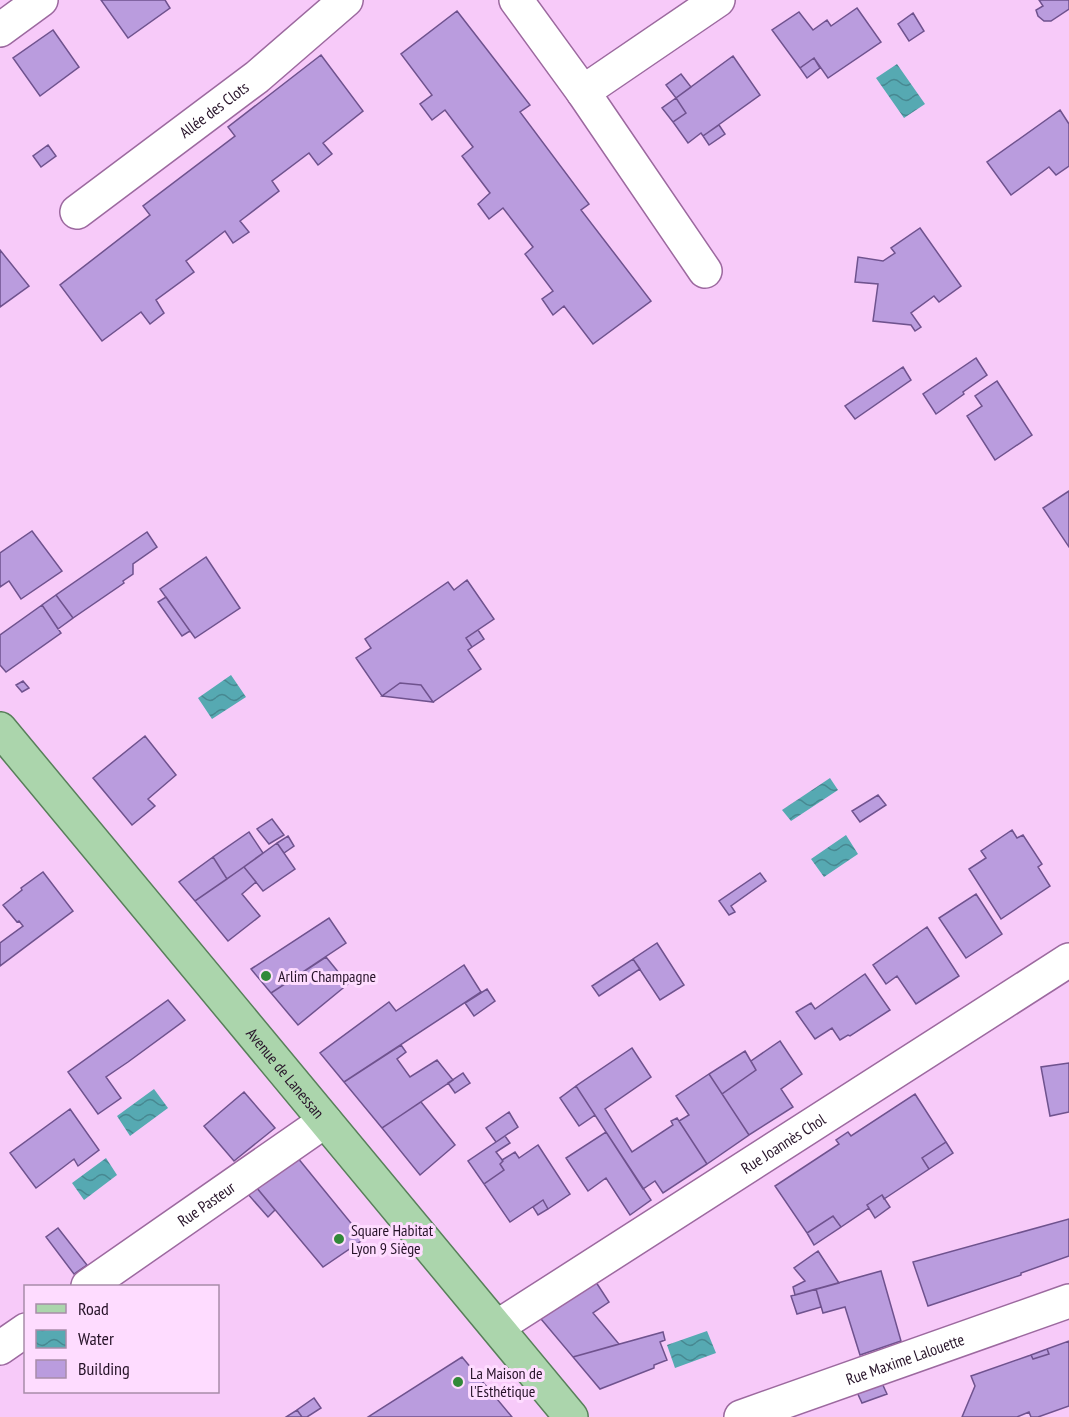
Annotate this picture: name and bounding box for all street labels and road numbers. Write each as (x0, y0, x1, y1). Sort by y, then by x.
street label: Allée des Clots (175, 77, 252, 142)
street label: Avenue de Lanessan (242, 1024, 329, 1122)
street label: Rue Joannès Chol (737, 1109, 829, 1178)
street label: Rue Pasteur (174, 1176, 239, 1231)
street label: Rue Maxime Lalouette (843, 1329, 967, 1389)

